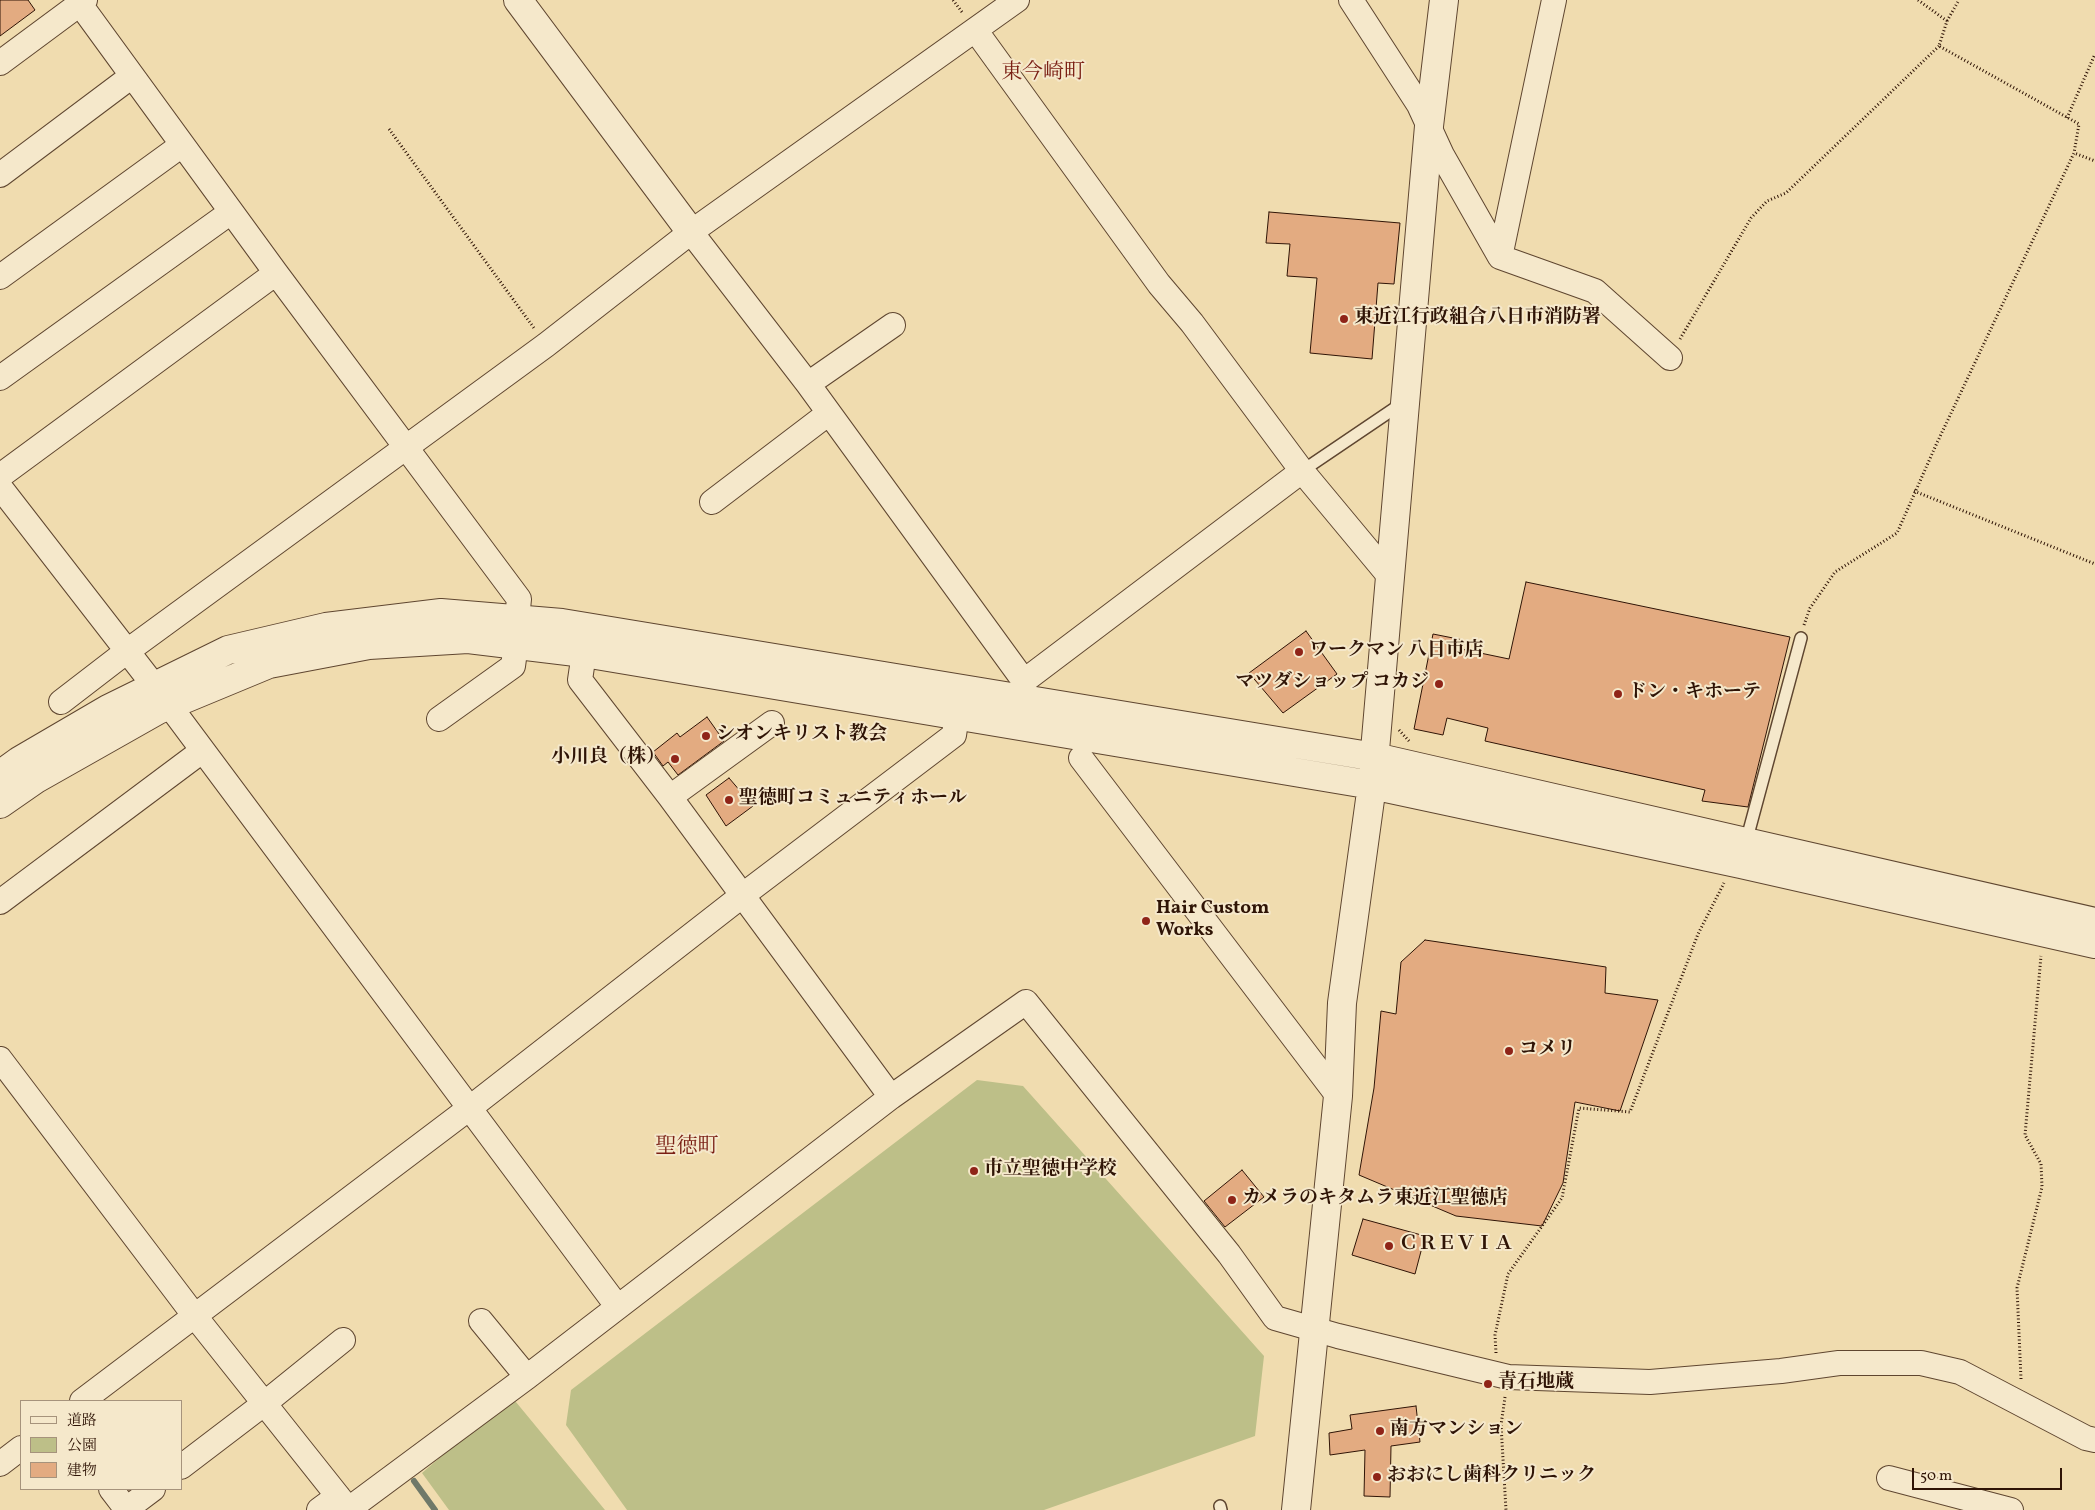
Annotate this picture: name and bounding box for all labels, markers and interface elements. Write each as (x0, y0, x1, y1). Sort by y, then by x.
district label: 東今崎町 (1001, 61, 1085, 87)
place label: 東近江行政組合八日市消防署 (1354, 308, 1601, 330)
marker: 東近江行政組合八日市消防署 (1338, 313, 1350, 325)
place label: ワークマン 八日市店 (1309, 641, 1484, 663)
marker: ワークマン 八日市店 (1293, 646, 1305, 658)
place label: マツダショップ コカジ (1235, 673, 1429, 695)
marker: マツダショップ コカジ (1433, 678, 1445, 690)
place label: ドン・キホーテ (1628, 683, 1761, 705)
marker: ドン・キホーテ (1612, 688, 1624, 700)
place label: シオンキリスト教会 (716, 725, 887, 747)
marker: シオンキリスト教会 (700, 730, 712, 742)
place label: 小川良（株） (551, 748, 665, 770)
marker: 小川良（株） (669, 753, 681, 765)
place label: 聖徳町コミュニティホール (739, 789, 967, 811)
marker: 聖徳町コミュニティホール (723, 794, 735, 806)
place label: Hair Custom Works (1156, 899, 1269, 943)
marker: Hair Custom Works (1140, 915, 1152, 927)
place label: コメリ (1519, 1040, 1576, 1062)
marker: コメリ (1503, 1045, 1515, 1057)
district label: 聖徳町 (656, 1135, 718, 1161)
place label: 市立聖徳中学校 (984, 1160, 1117, 1182)
marker: 市立聖徳中学校 (968, 1165, 980, 1177)
place label: カメラのキタムラ東近江聖徳店 (1242, 1189, 1508, 1211)
marker: カメラのキタムラ東近江聖徳店 (1226, 1194, 1238, 1206)
place label: ＣＲＥＶＩＡ (1399, 1235, 1513, 1257)
marker: ＣＲＥＶＩＡ (1383, 1240, 1395, 1252)
place label: 青石地蔵 (1498, 1373, 1574, 1395)
marker: 青石地蔵 (1482, 1378, 1494, 1390)
legend (20, 1400, 182, 1490)
text: 道路 (67, 1411, 97, 1432)
place label: 南方マンション (1390, 1420, 1523, 1442)
marker: 南方マンション (1374, 1425, 1386, 1437)
text: 公園 (67, 1436, 97, 1457)
scale bar (1915, 1458, 2065, 1490)
text: 建物 (67, 1461, 97, 1482)
place label: おおにし歯科クリニック (1387, 1466, 1596, 1488)
text: 50 m (1920, 1466, 1952, 1487)
marker: おおにし歯科クリニック (1371, 1471, 1383, 1483)

